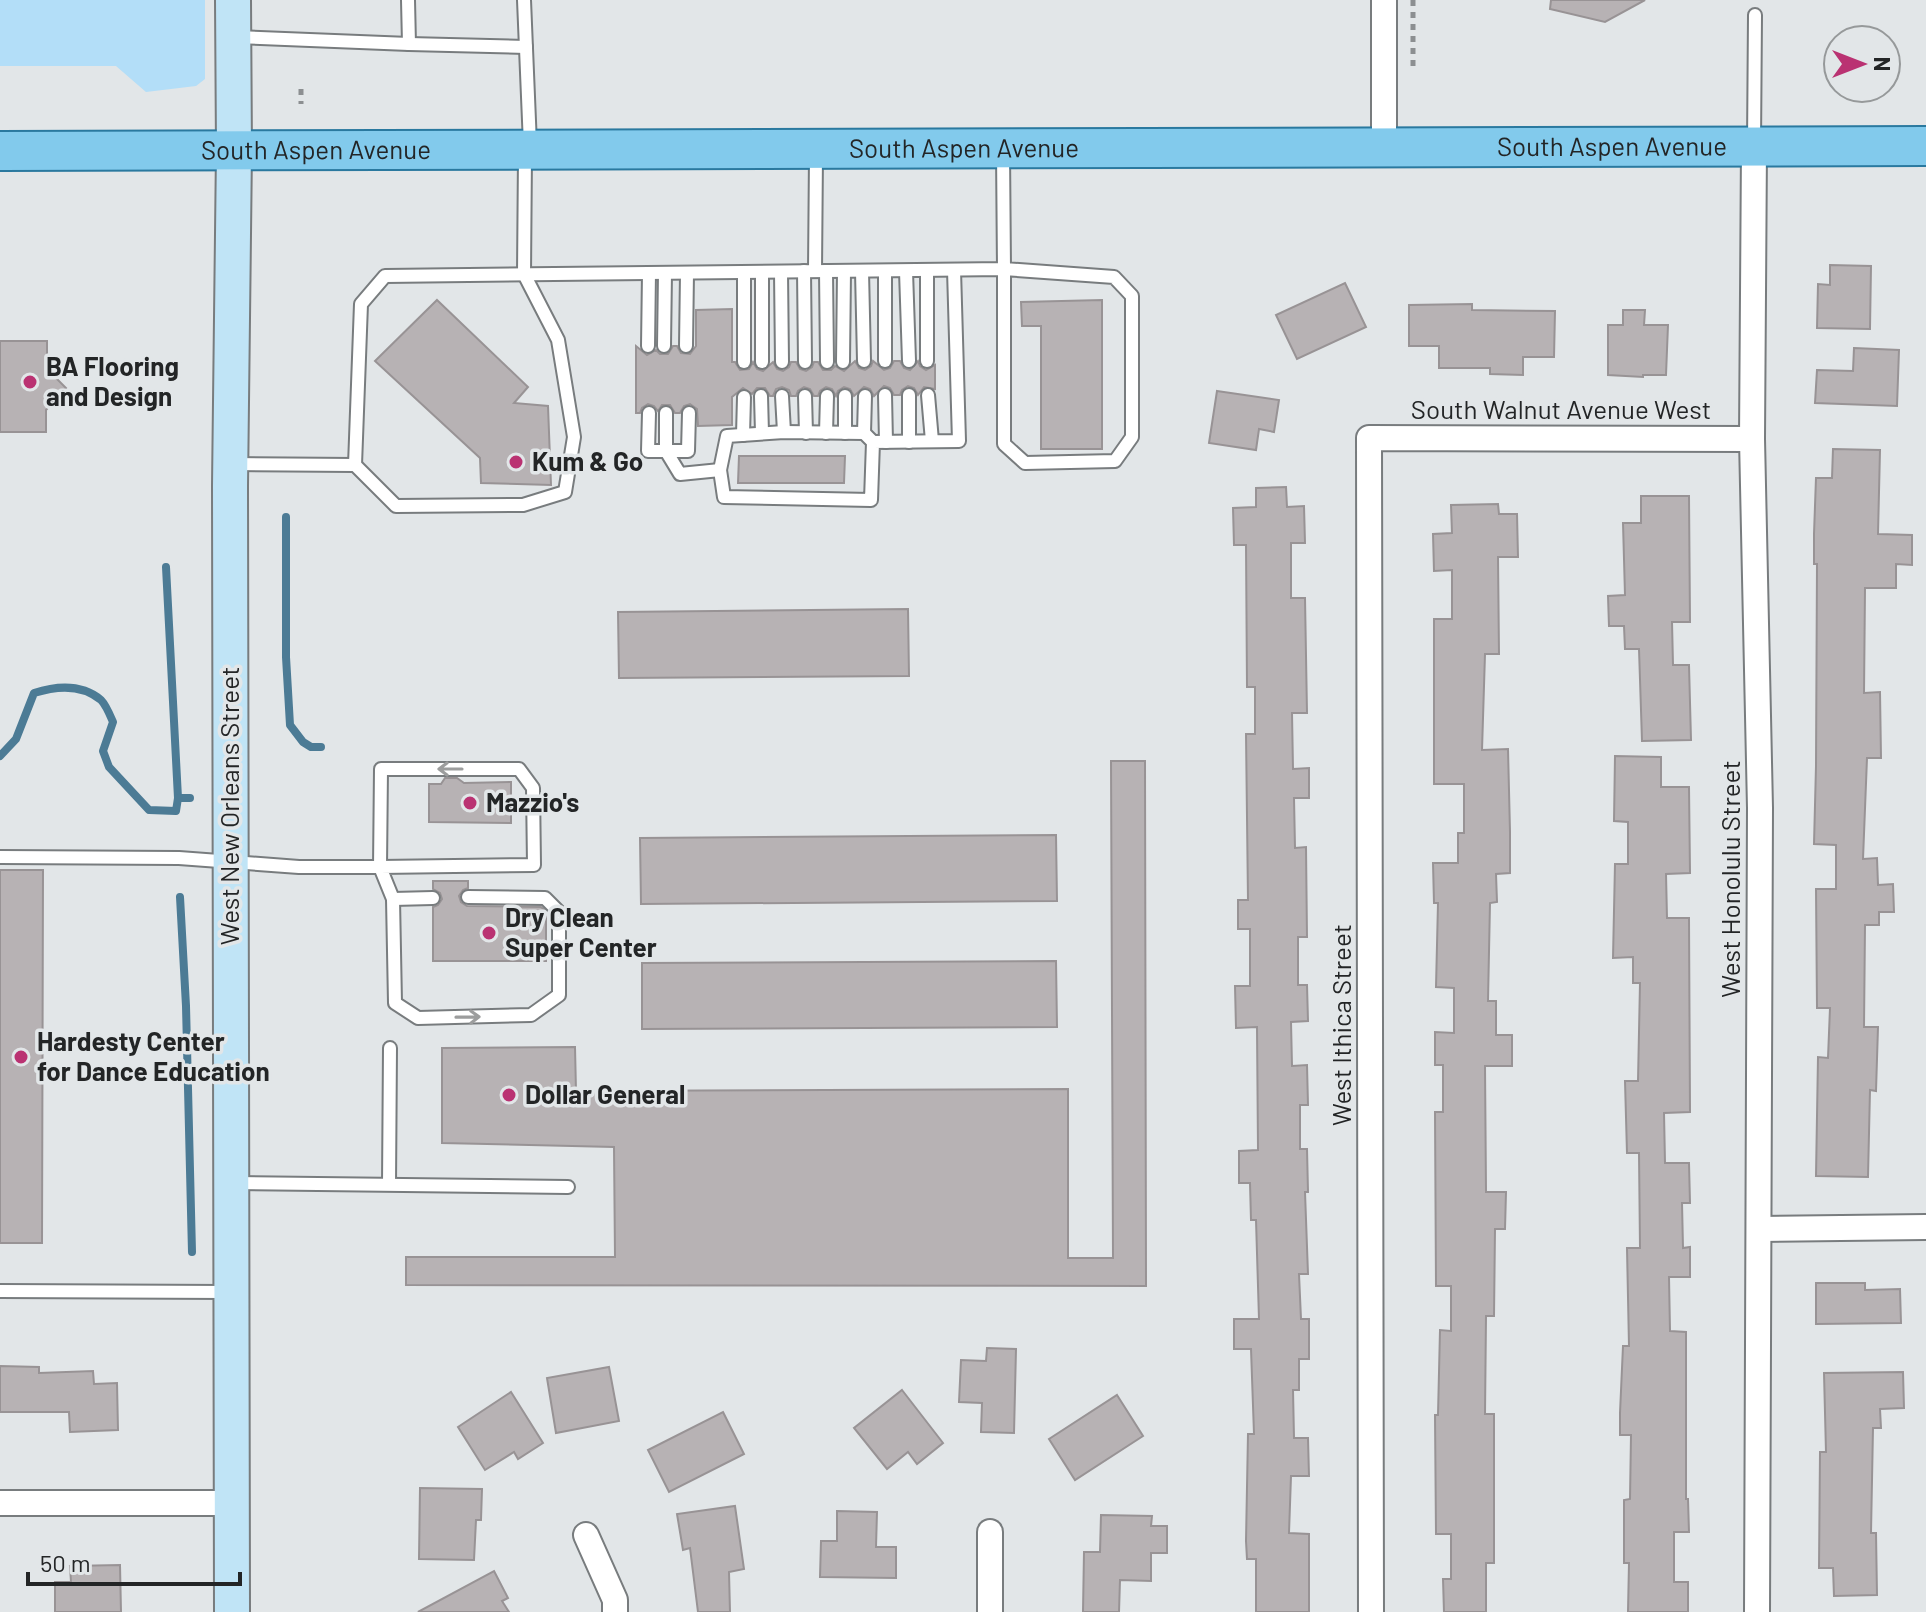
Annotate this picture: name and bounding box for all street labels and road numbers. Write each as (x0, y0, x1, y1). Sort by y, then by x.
street label: South Aspen Avenue (1497, 130, 1727, 161)
street label: South Aspen Avenue (849, 131, 1079, 163)
street label: South Aspen Avenue (201, 133, 431, 164)
street label: South Walnut Avenue West (1411, 393, 1711, 424)
street label: West New Orleans Street (213, 667, 244, 945)
street label: West Honolulu Street (1714, 760, 1745, 998)
street label: West Ithica Street (1325, 924, 1356, 1126)

